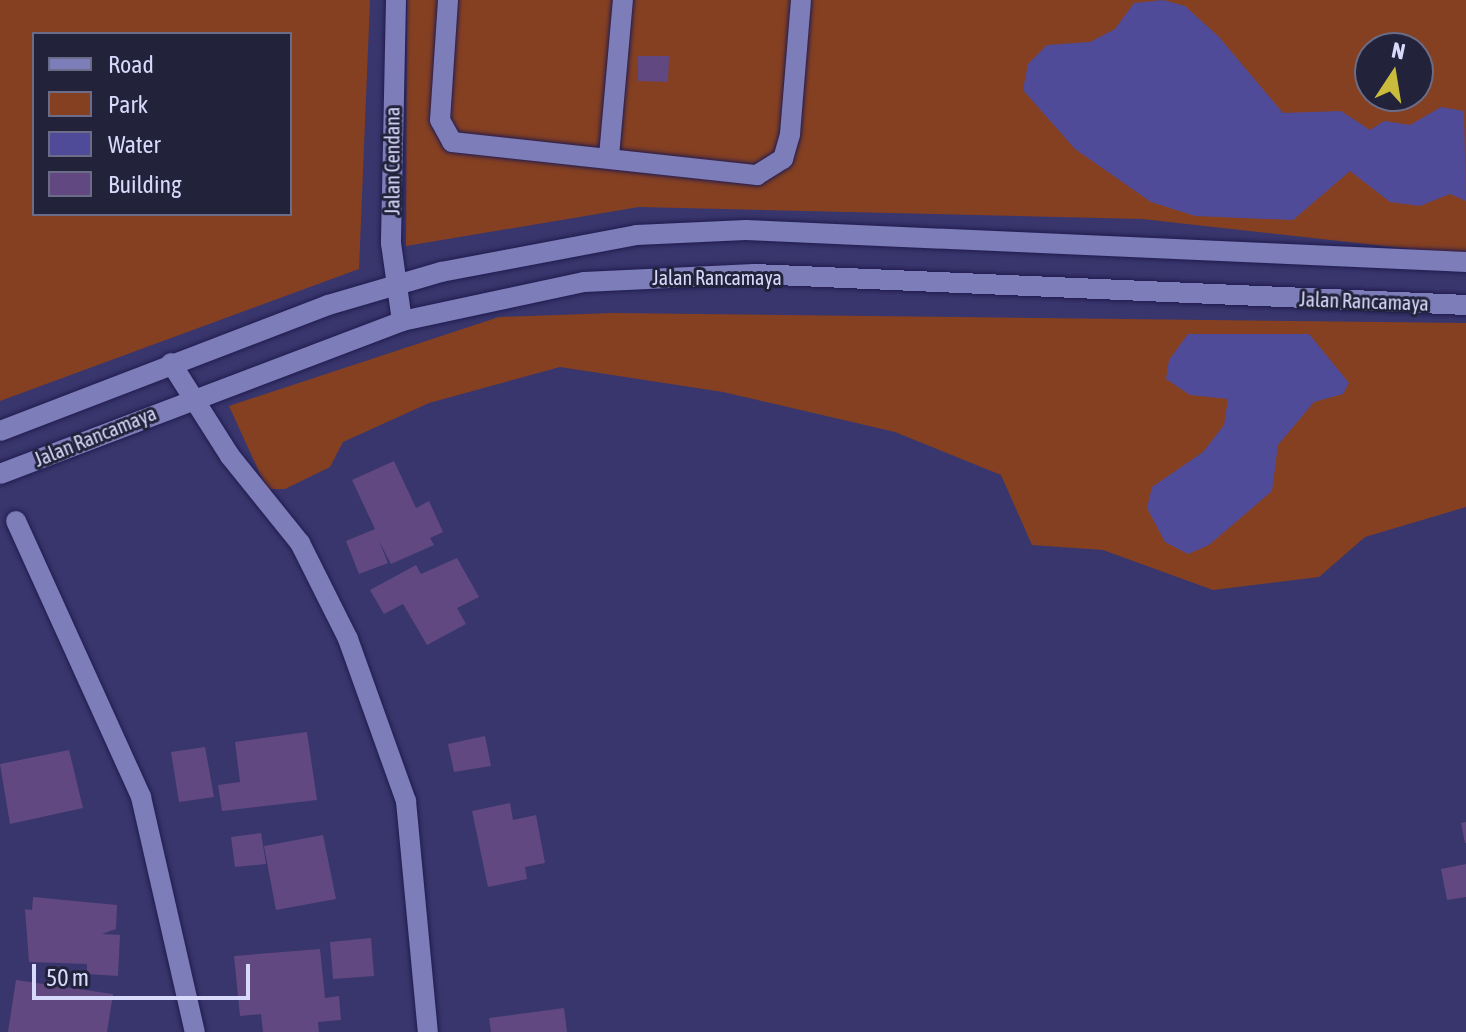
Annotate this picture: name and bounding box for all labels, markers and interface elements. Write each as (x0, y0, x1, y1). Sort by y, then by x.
legend (32, 32, 292, 216)
north arrow (1354, 32, 1434, 112)
text: N (1390, 36, 1408, 65)
text: Road (108, 51, 154, 78)
text: Park (108, 91, 148, 118)
street label: Jalan Cendana (380, 107, 404, 215)
text: Water (108, 131, 161, 158)
text: Building (108, 171, 181, 198)
street label: Jalan Rancamaya (652, 265, 782, 289)
street label: Jalan Rancamaya (1299, 287, 1429, 315)
street label: Jalan Rancamaya (30, 401, 160, 471)
scale bar (36, 948, 254, 998)
text: 50 m (46, 964, 89, 991)

